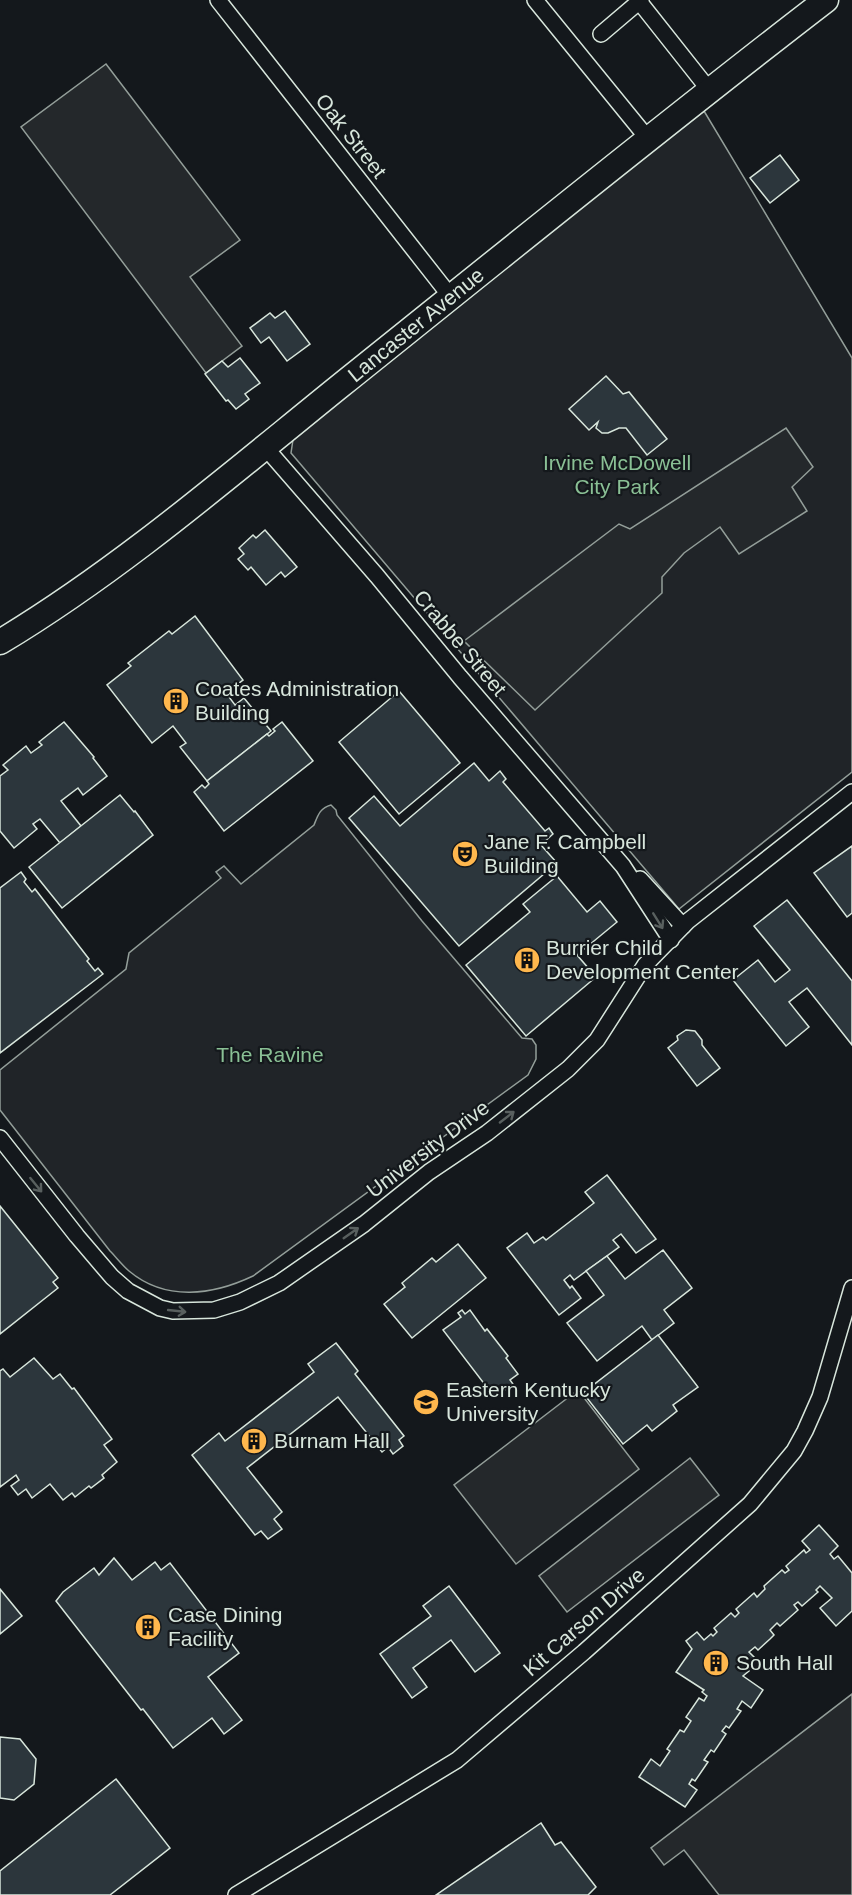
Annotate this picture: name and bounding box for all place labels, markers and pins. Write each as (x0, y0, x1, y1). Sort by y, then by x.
place label: Coates Administration Building (195, 677, 399, 724)
building icon: Coates Administration Building (161, 686, 191, 716)
place label: Jane F. Campbell Building (484, 830, 646, 877)
theatre icon: Jane F. Campbell Building (450, 839, 480, 869)
place label: Burrier Child Development Center (546, 936, 739, 983)
building icon: Burrier Child Development Center (512, 945, 542, 975)
place label: Eastern Kentucky University (446, 1378, 611, 1425)
school or university icon: Eastern Kentucky University (411, 1387, 441, 1417)
building icon: Burnam Hall (239, 1426, 269, 1456)
place label: Burnam Hall (274, 1429, 390, 1452)
place label: Case Dining Facility (168, 1603, 282, 1650)
building icon: Case Dining Facility (133, 1612, 163, 1642)
building icon: South Hall (701, 1648, 731, 1678)
place label: South Hall (736, 1651, 833, 1674)

